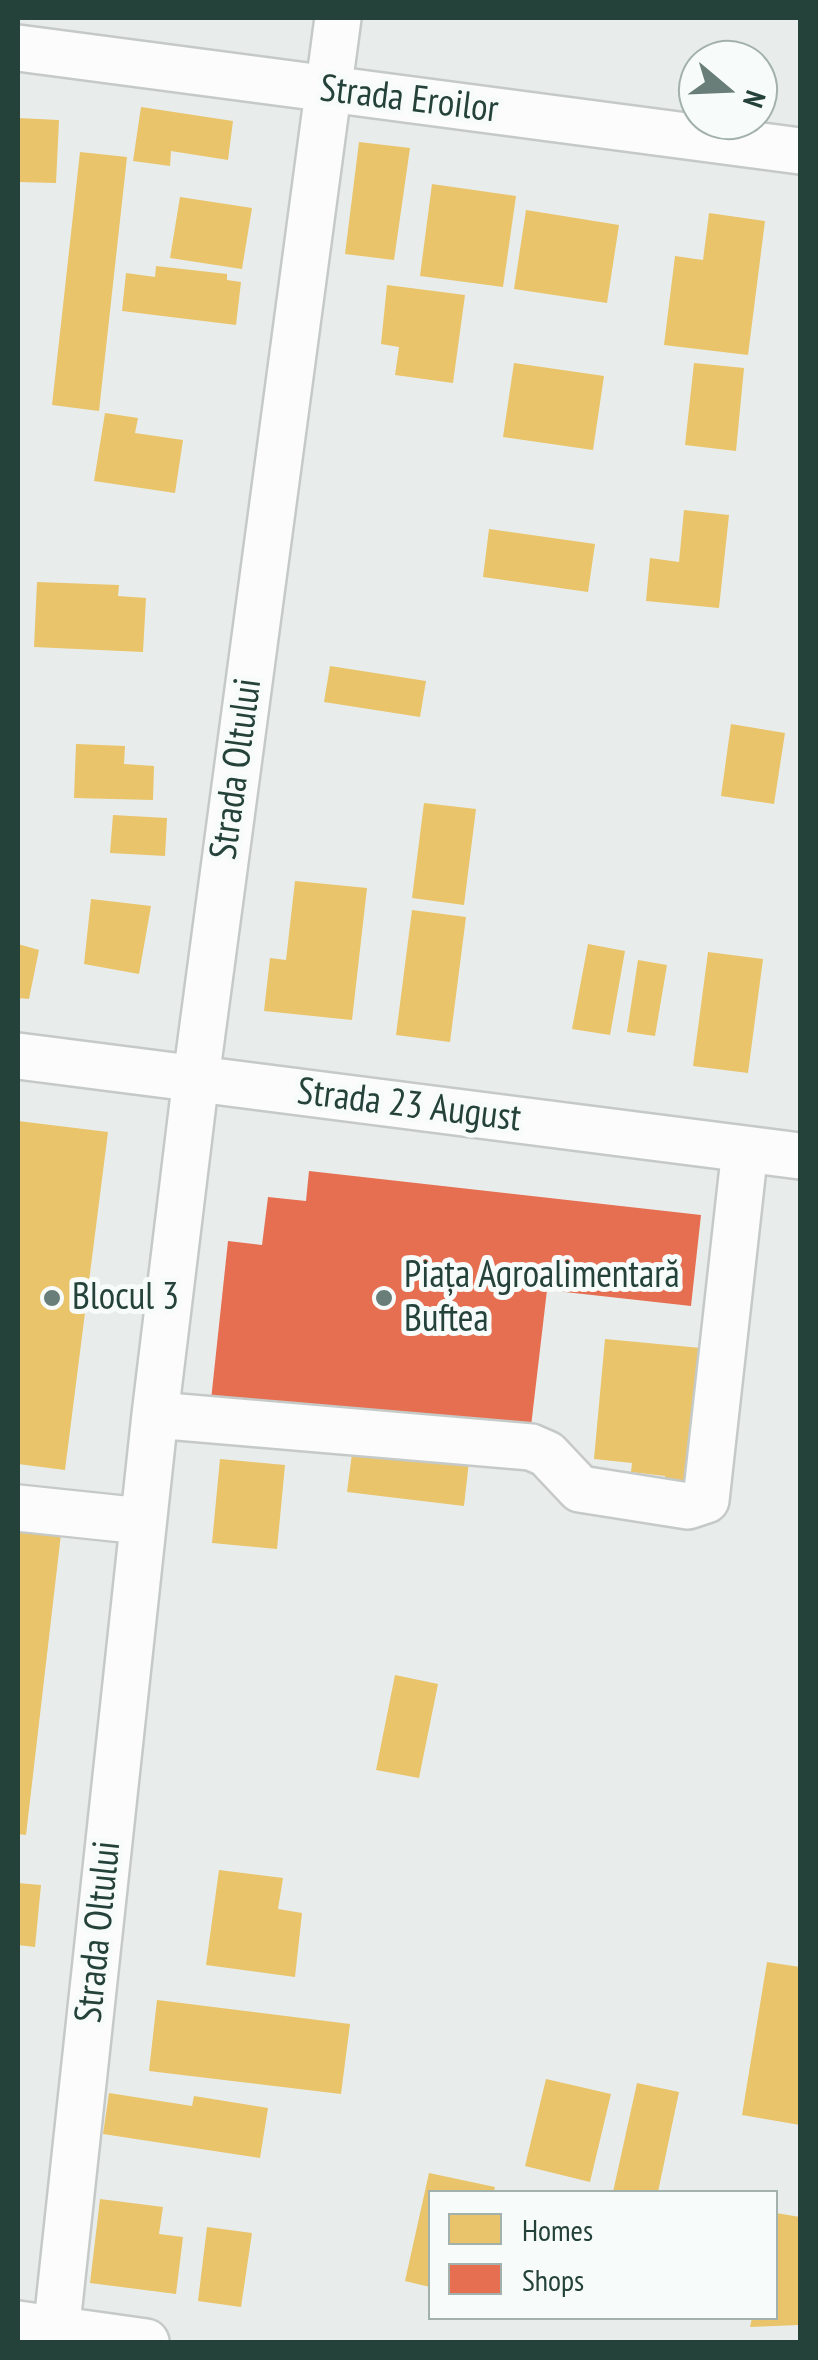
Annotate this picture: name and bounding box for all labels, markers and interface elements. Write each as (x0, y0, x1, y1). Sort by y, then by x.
north arrow (678, 40, 778, 140)
street label: Strada Eroilor (317, 66, 501, 134)
text: N (735, 86, 775, 112)
street label: Strada Oltului (202, 676, 272, 862)
street label: Strada 23 August (295, 1070, 523, 1142)
place label: Piața Agroalimentară Buftea (404, 1253, 680, 1342)
place label: Blocul 3 (72, 1275, 179, 1321)
marker: Blocul 3 (41, 1287, 63, 1309)
marker: Piața Agroalimentară Buftea (373, 1287, 395, 1309)
street label: Strada Oltului (67, 1839, 131, 2025)
legend (428, 2190, 778, 2320)
text: Homes (522, 2210, 593, 2249)
text: Shops (522, 2260, 584, 2299)

